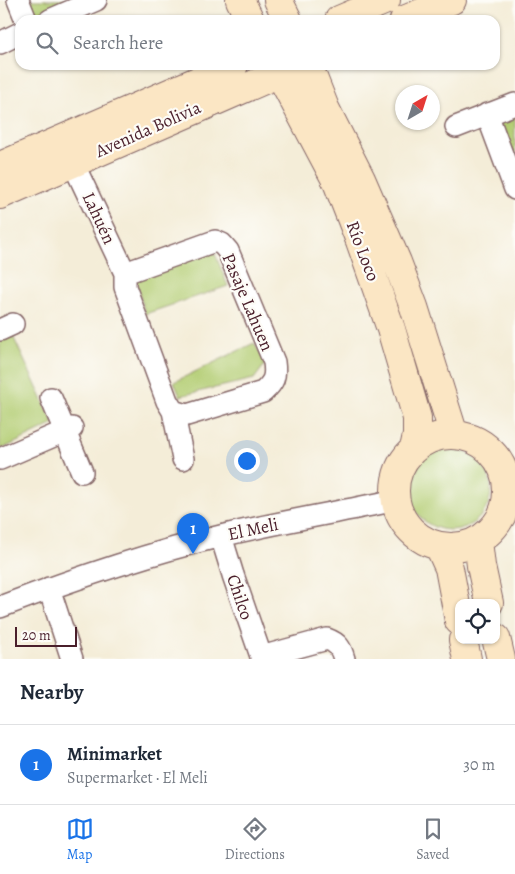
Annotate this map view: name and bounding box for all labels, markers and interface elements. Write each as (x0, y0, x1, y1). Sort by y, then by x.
search box (15, 15, 500, 70)
icon: search (33, 29, 61, 57)
text: Search here (73, 30, 163, 56)
north arrow (395, 85, 440, 130)
street label: Avenida Bolivia (91, 95, 205, 163)
street label: Lahuén (77, 188, 122, 248)
street label: Río Loco (341, 217, 385, 285)
street label: Pasaje Lahuen (217, 249, 280, 355)
your location (234, 448, 260, 474)
street label: El Meli (226, 512, 280, 546)
pin: 1 (177, 513, 209, 554)
street label: Chilco (221, 571, 259, 623)
map controls (455, 599, 500, 644)
button: locate (455, 599, 500, 644)
scale bar (15, 624, 78, 647)
text: 20 m (22, 626, 51, 645)
text: Nearby (20, 678, 83, 706)
text: Minimarket (67, 741, 162, 767)
text: 1 (33, 754, 39, 776)
text: 30 m (463, 754, 495, 776)
text: Supermarket · El Meli (67, 767, 208, 789)
tab: Map (66, 815, 94, 864)
tab: Directions (225, 815, 285, 864)
tab: Saved (416, 815, 449, 864)

